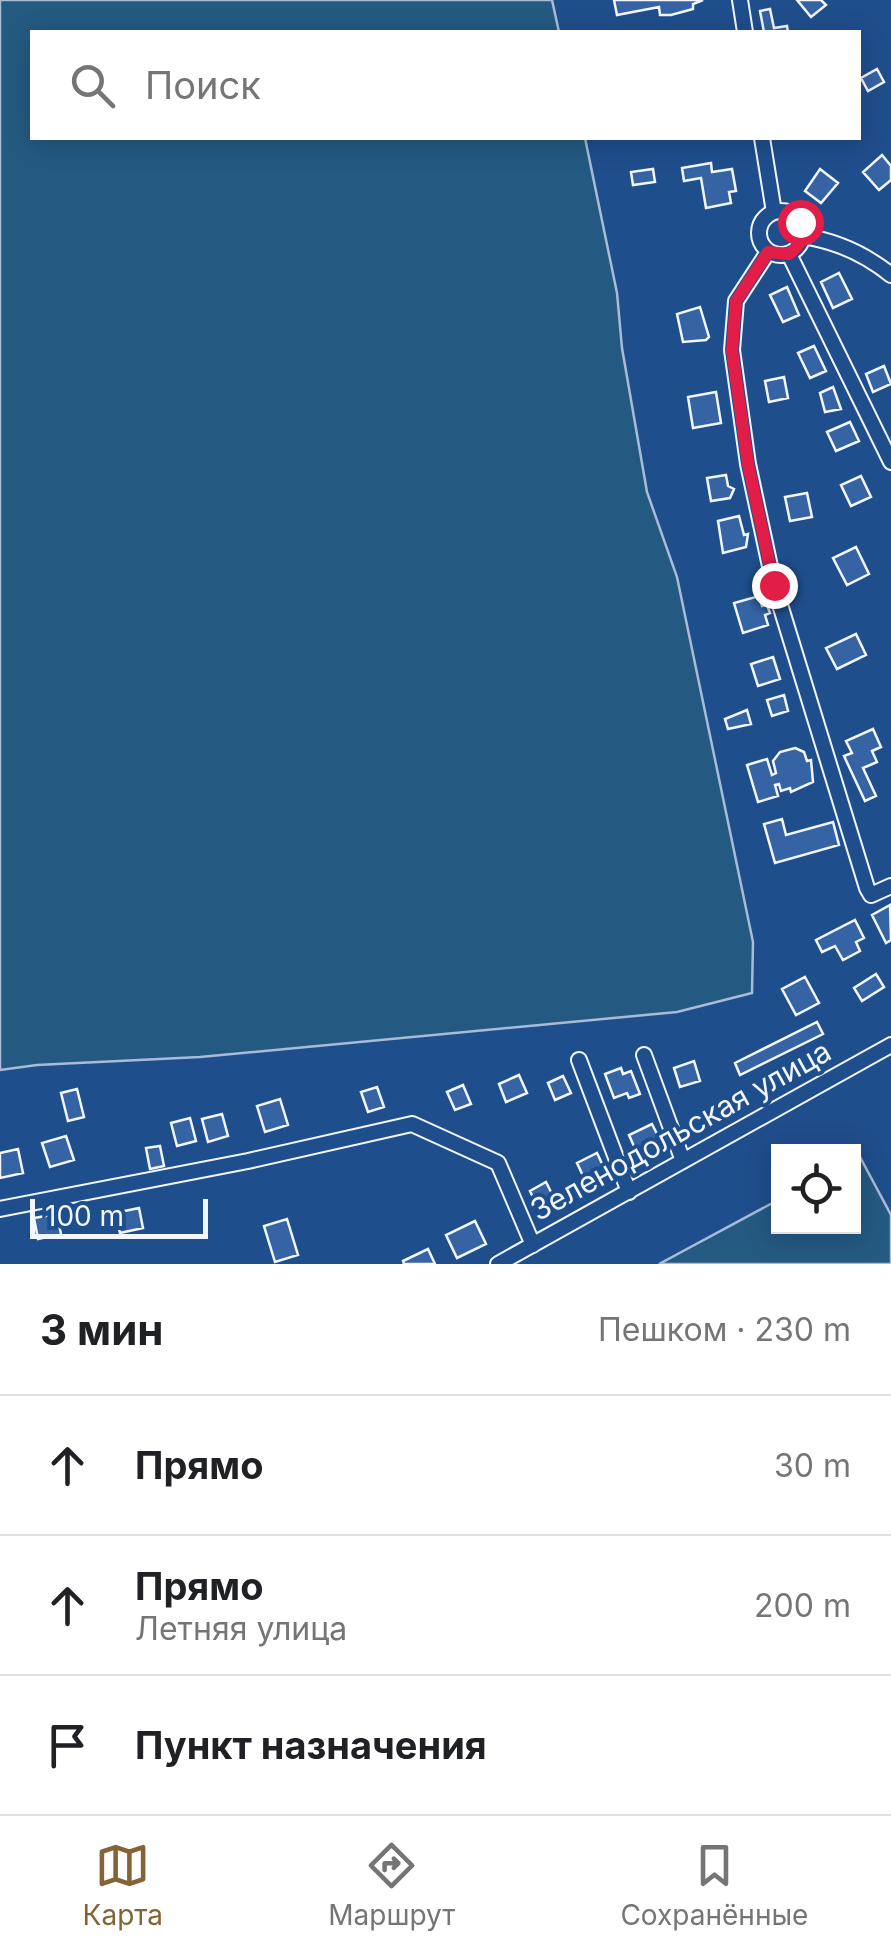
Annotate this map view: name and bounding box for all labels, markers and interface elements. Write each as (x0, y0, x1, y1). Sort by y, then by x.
search box (30, 30, 861, 140)
icon: search (65, 58, 120, 113)
text: Поиск (145, 62, 261, 108)
route start (778, 200, 824, 246)
route end (752, 563, 798, 609)
street label: Зеленодольская улица (524, 1032, 837, 1228)
map controls (771, 1144, 861, 1234)
button: locate (771, 1144, 861, 1234)
scale bar (30, 1194, 208, 1238)
text: 100 m (45, 1199, 124, 1233)
text: 3 мин (40, 1304, 163, 1355)
text: Пешком · 230 m (598, 1310, 851, 1349)
icon: ahead (40, 1438, 95, 1493)
text: Прямо (135, 1442, 263, 1488)
text: 30 m (774, 1446, 851, 1485)
text: Прямо (135, 1563, 263, 1609)
icon: ahead (40, 1578, 95, 1633)
text: 200 m (754, 1586, 851, 1625)
text: Летняя улица (135, 1609, 347, 1648)
icon: arrive (40, 1718, 95, 1773)
text: Пункт назначения (135, 1722, 487, 1768)
tab: Карта (83, 1838, 163, 1932)
tab: Маршрут (328, 1838, 455, 1932)
tab: Сохранённые (620, 1838, 808, 1932)

